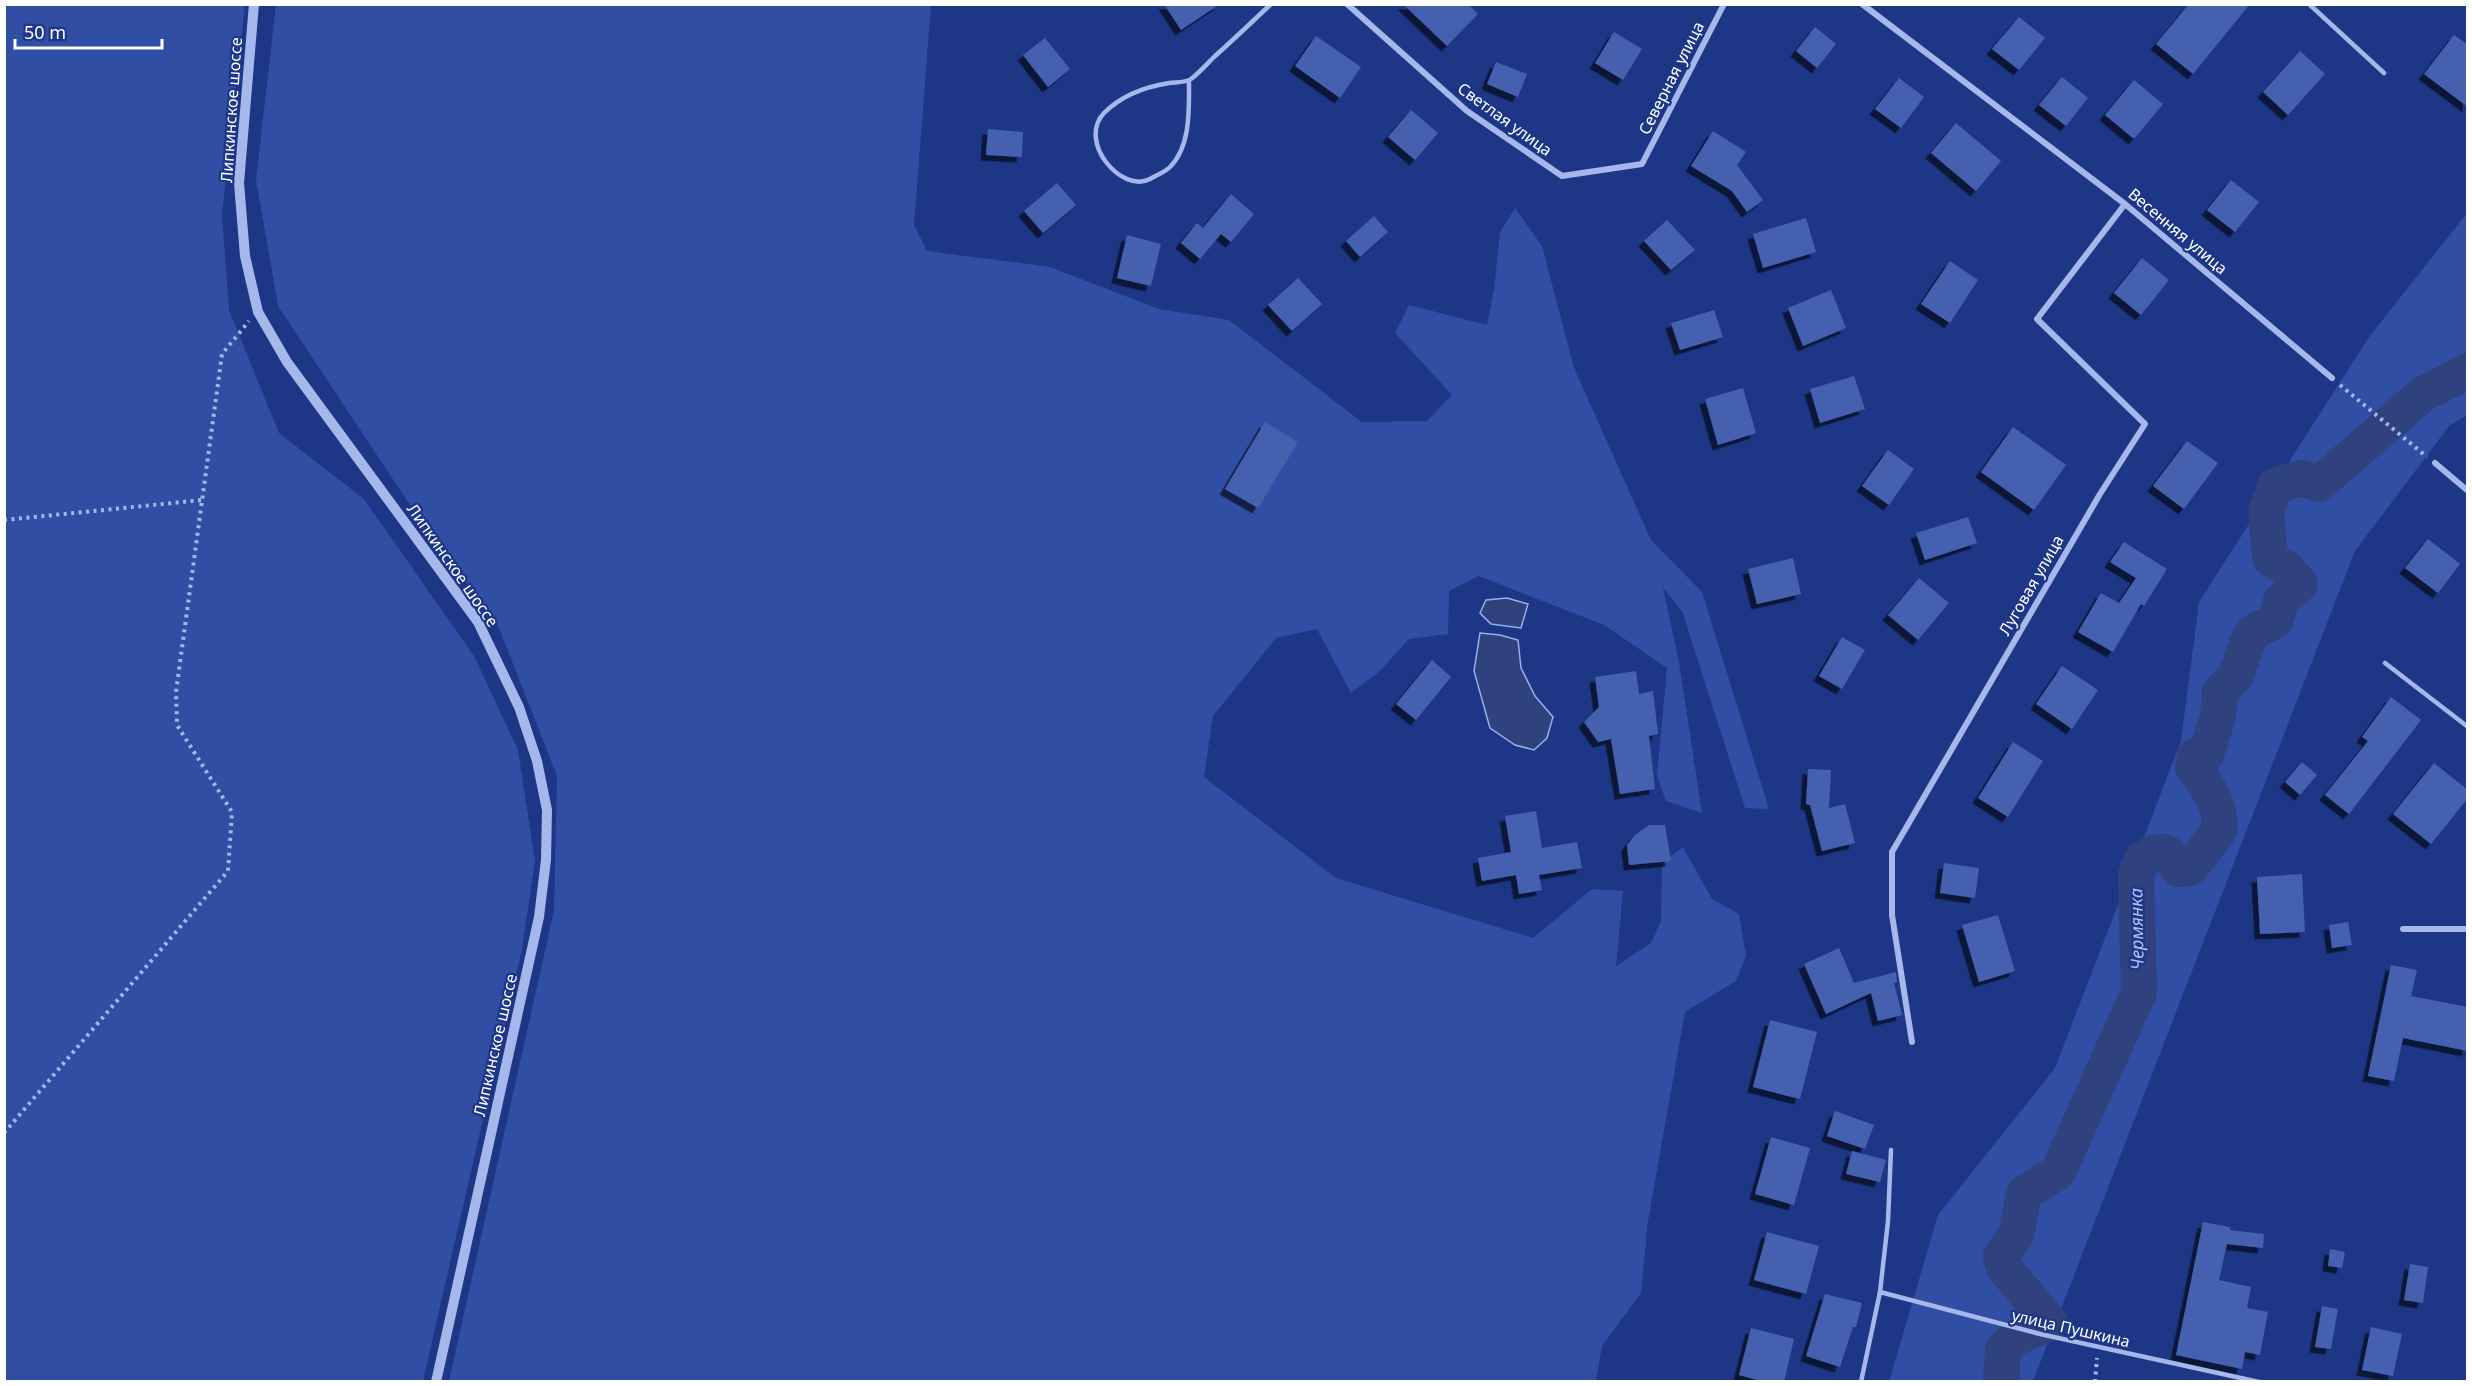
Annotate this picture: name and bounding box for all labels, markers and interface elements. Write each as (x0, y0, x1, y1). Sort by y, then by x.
scale bar (15, 12, 162, 50)
street label: Северная улица (1633, 18, 1709, 138)
text: 50 m (24, 20, 66, 44)
street label: Липкинское шоссе (215, 36, 247, 183)
street label: Светлая улица (1453, 77, 1557, 161)
street label: Весенняя улица (2124, 183, 2232, 279)
street label: Липкинское шоссе (402, 499, 504, 631)
street label: Луговая улица (1993, 531, 2069, 639)
water label: Чермянка (2123, 888, 2149, 970)
street label: Липкинское шоссе (468, 971, 522, 1118)
street label: улица Пушкина (2010, 1304, 2132, 1352)

